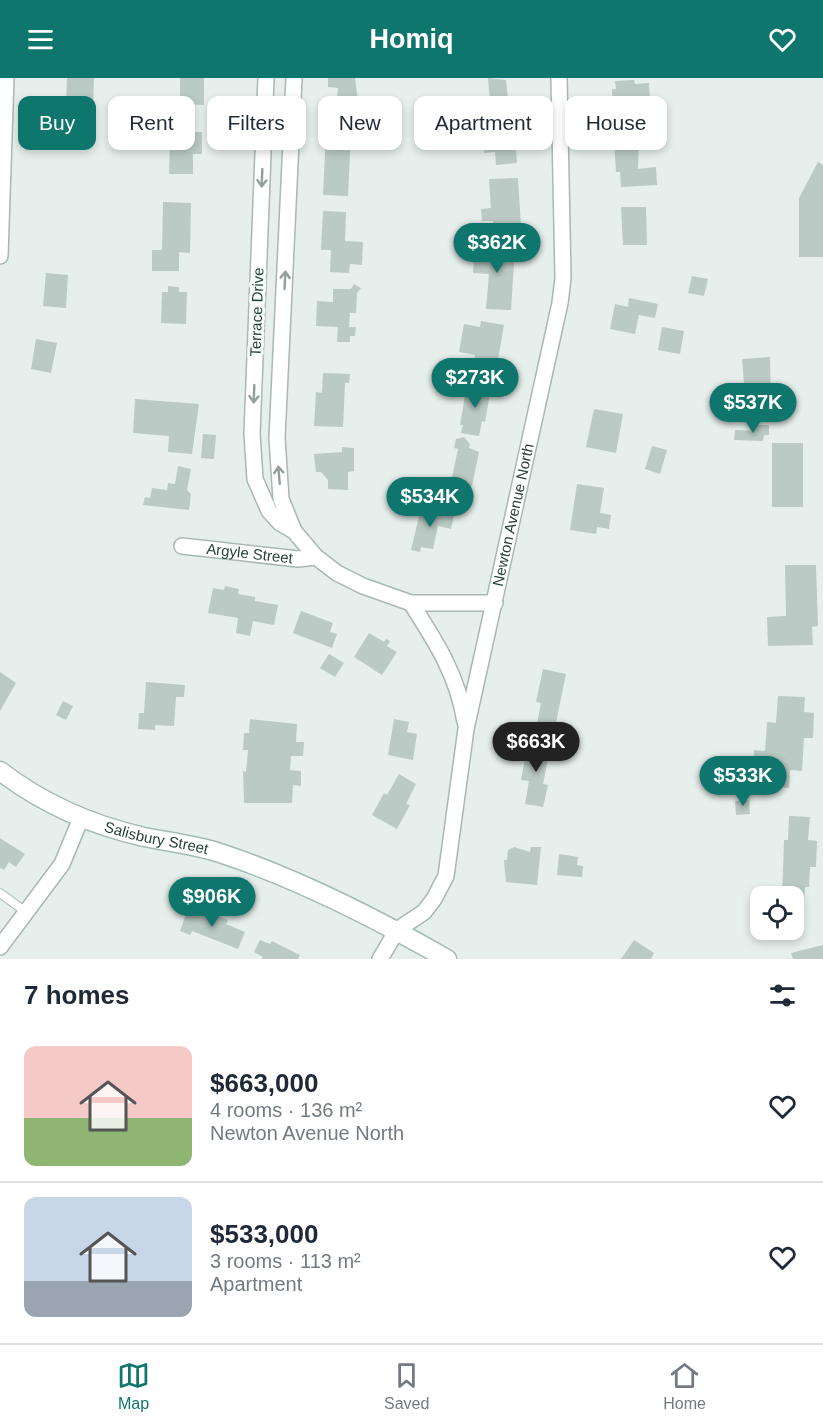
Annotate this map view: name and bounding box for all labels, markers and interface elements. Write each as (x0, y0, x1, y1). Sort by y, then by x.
icon: menu (24, 23, 57, 56)
icon: heart (766, 23, 799, 56)
text: Homiq (370, 24, 454, 54)
chip: Buy (18, 96, 96, 150)
chip: Rent (108, 96, 195, 150)
chip: Filters (207, 96, 306, 150)
chip: New (318, 96, 402, 150)
chip: Apartment (414, 96, 553, 150)
chip: House (565, 96, 667, 150)
one-way arrow (257, 168, 268, 188)
pin: $362K (455, 223, 539, 274)
text: $362K (468, 231, 526, 253)
street label: Terrace Drive (246, 267, 267, 357)
one-way arrow (280, 270, 291, 290)
pin: $273K (433, 358, 517, 409)
text: $273K (446, 366, 504, 388)
pin: $537K (711, 383, 795, 434)
one-way arrow (248, 384, 259, 404)
text: $537K (724, 391, 782, 413)
street label: Newton Avenue North (489, 442, 537, 588)
one-way arrow (273, 465, 284, 485)
pin: $534K (388, 477, 472, 528)
text: $534K (401, 485, 459, 507)
street label: Argyle Street (206, 540, 295, 566)
pin: $663K (494, 722, 578, 773)
text: $663K (507, 730, 565, 752)
pin: $533K (701, 756, 785, 807)
text: $533K (714, 764, 772, 786)
street label: Salisbury Street (102, 818, 211, 857)
pin: $906K (170, 877, 254, 928)
text: $906K (183, 885, 241, 907)
map controls (750, 886, 804, 940)
button: locate (750, 886, 804, 940)
icon: filters (766, 979, 799, 1012)
text: 7 homes (24, 980, 130, 1010)
text: $663,000 (210, 1068, 318, 1098)
icon: home (72, 1070, 144, 1142)
icon: heart (766, 1090, 799, 1123)
text: 4 rooms · 136 m² (210, 1099, 362, 1121)
text: Newton Avenue North (210, 1122, 404, 1144)
text: $533,000 (210, 1219, 318, 1249)
icon: home (72, 1221, 144, 1293)
icon: heart (766, 1241, 799, 1274)
text: 3 rooms · 113 m² (210, 1250, 361, 1272)
text: Apartment (210, 1273, 302, 1295)
tab: Map (117, 1359, 150, 1413)
tab: Saved (384, 1359, 429, 1413)
tab: Home (663, 1359, 706, 1413)

